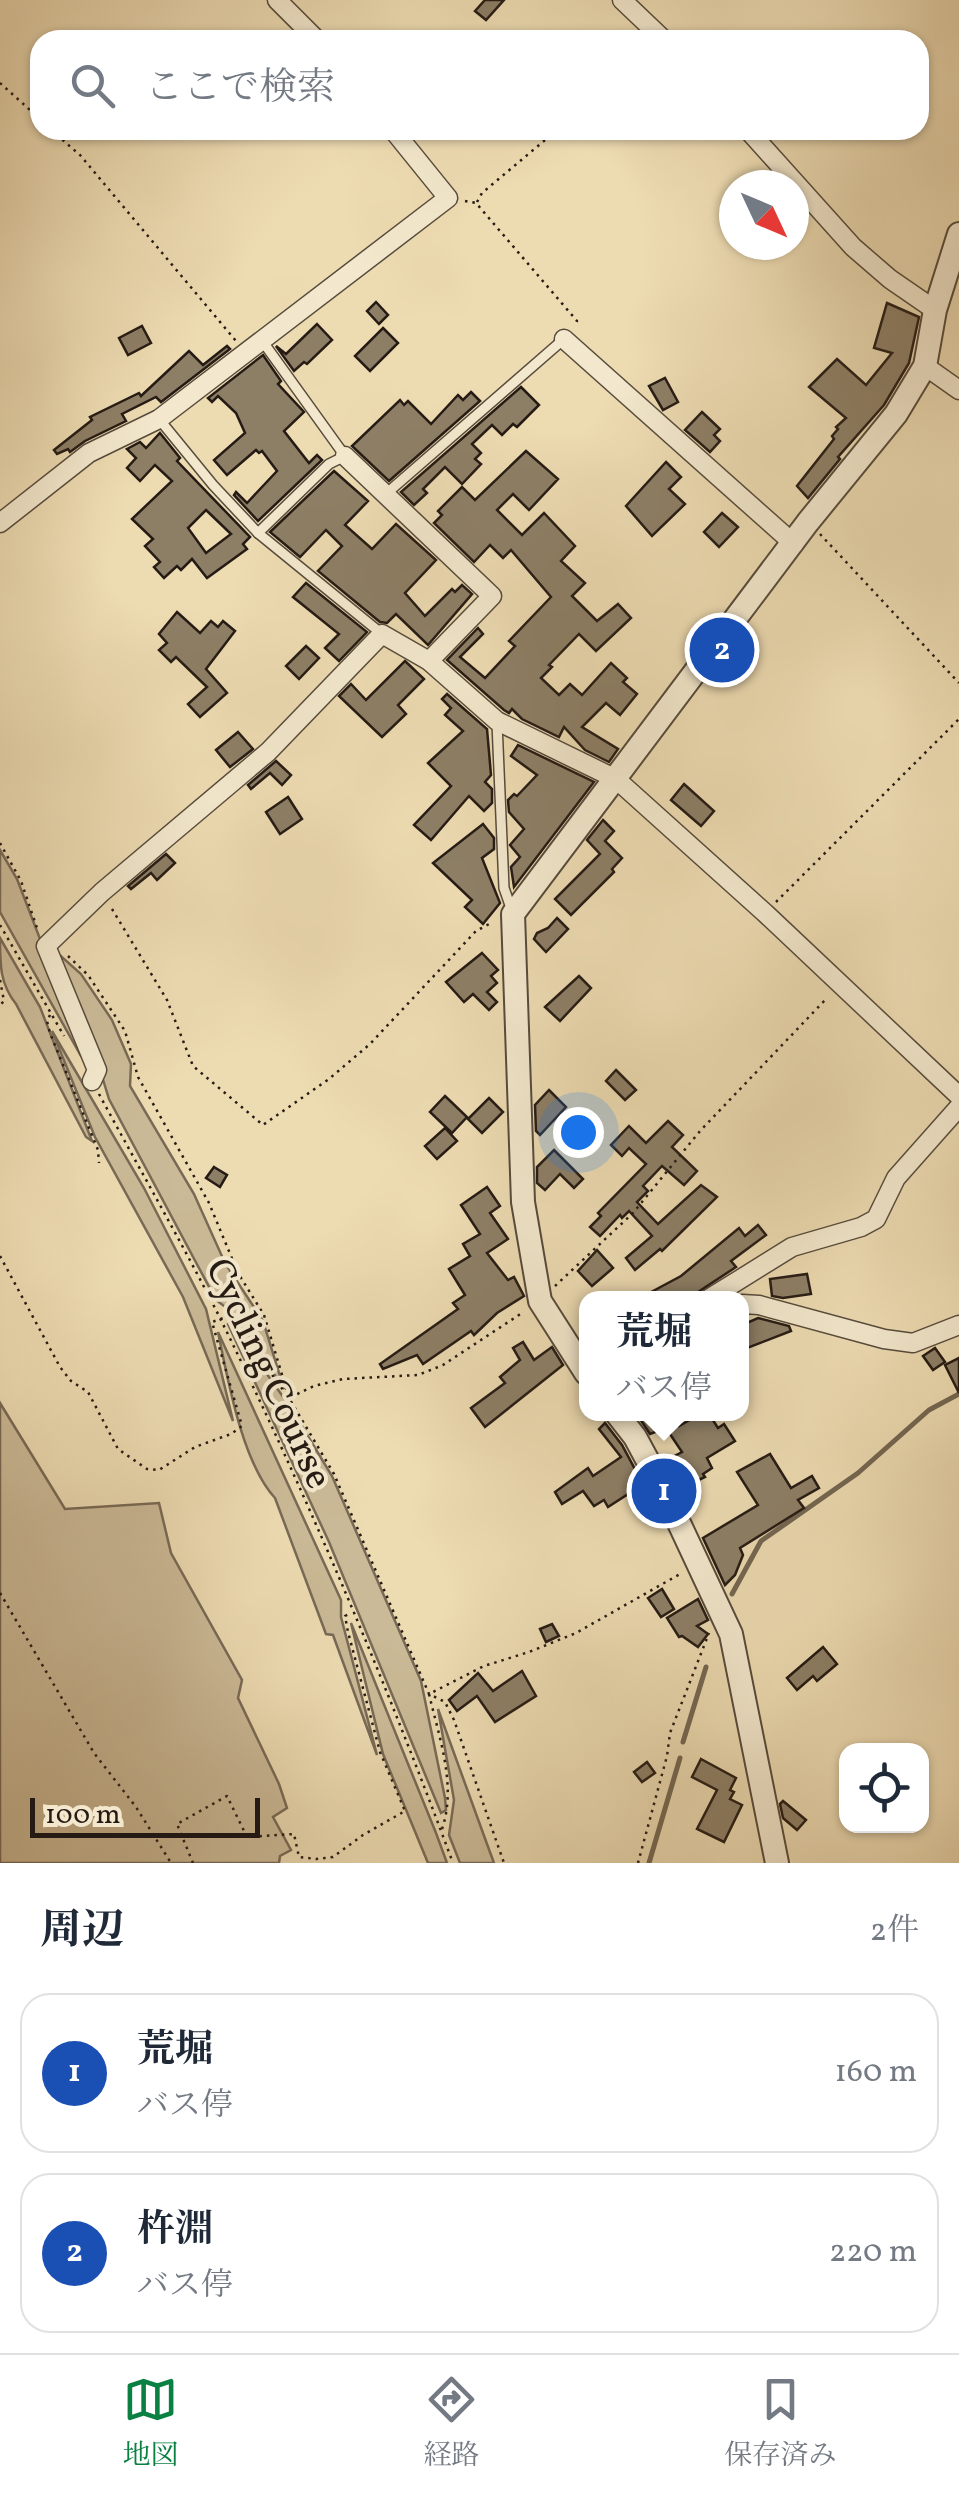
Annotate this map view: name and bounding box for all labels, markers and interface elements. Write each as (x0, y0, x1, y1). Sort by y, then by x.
search box (30, 30, 929, 140)
icon: search (65, 58, 120, 113)
text: ここで検索 (145, 63, 335, 116)
north arrow (719, 170, 809, 260)
pin: 2 (690, 612, 754, 688)
your location (553, 1107, 604, 1158)
street label: Cycling Course (190, 1251, 343, 1498)
popup (579, 1291, 749, 1421)
text: 荒堀 (616, 1308, 692, 1361)
text: バス停 (616, 1368, 712, 1412)
pin: 1 (632, 1454, 696, 1528)
map controls (839, 1743, 929, 1833)
button: locate (839, 1743, 929, 1833)
scale bar (30, 1793, 260, 1838)
text: 100 m (45, 1796, 120, 1835)
text: 周辺 (40, 1903, 124, 1962)
text: 2件 (870, 1910, 919, 1954)
text: 荒堀 (137, 2025, 213, 2078)
text: 1 (68, 2051, 81, 2095)
text: 160 m (834, 2051, 917, 2095)
text: バス停 (137, 2085, 233, 2129)
text: 杵淵 (137, 2205, 213, 2258)
text: 2 (66, 2231, 83, 2275)
text: 220 m (829, 2231, 917, 2275)
text: バス停 (137, 2265, 233, 2309)
tab: 地図 (122, 2372, 179, 2476)
tab: 経路 (423, 2372, 480, 2476)
tab: 保存済み (724, 2372, 837, 2476)

